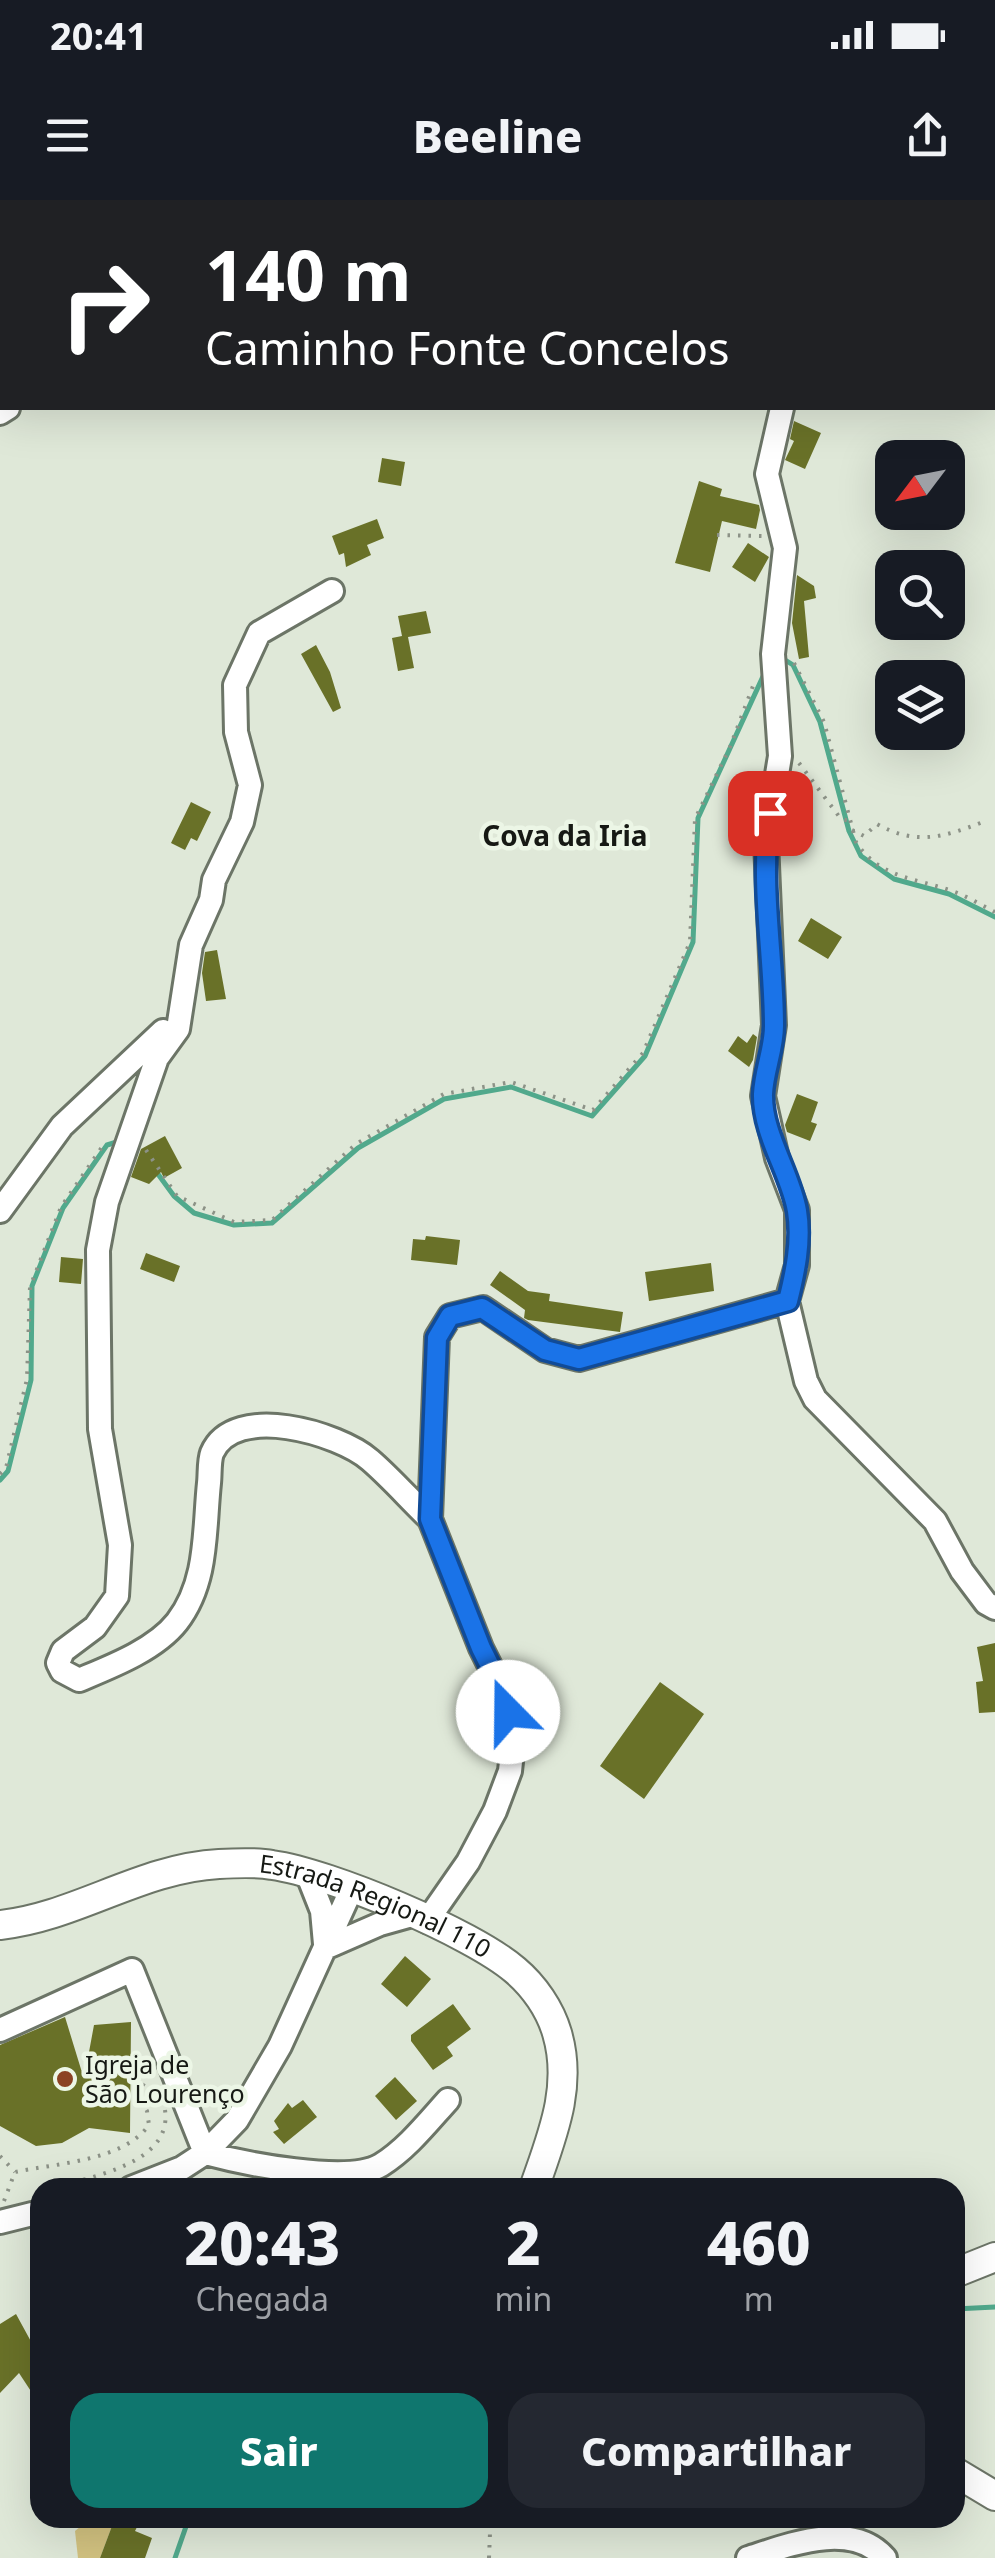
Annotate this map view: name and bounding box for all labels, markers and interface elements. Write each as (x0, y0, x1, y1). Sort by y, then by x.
text: 20:41 (50, 9, 148, 61)
text: Beeline (413, 105, 582, 166)
icon: menu (40, 108, 95, 163)
icon: share (900, 108, 955, 163)
text: 140 m (205, 226, 412, 322)
icon: right (40, 240, 170, 370)
text: Caminho Fonte Concelos (205, 317, 729, 378)
north arrow (875, 440, 965, 530)
map controls (875, 440, 965, 750)
button: search (875, 550, 965, 640)
button: layers (875, 660, 965, 750)
pin (728, 771, 813, 856)
icon: arrive (743, 786, 798, 841)
district label: Cova da Iria (482, 816, 648, 854)
position arrow (456, 1660, 560, 1764)
street label: Estrada Regional 110 (258, 1845, 498, 1965)
place label: Igreja de São Lourenço (85, 2047, 245, 2110)
marker: Igreja de São Lourenço (54, 2068, 76, 2090)
text: 20:43 (184, 2201, 340, 2283)
text: 2 (506, 2201, 541, 2283)
text: 460 (707, 2201, 811, 2283)
text: Chegada (196, 2277, 329, 2320)
text: min (494, 2277, 552, 2320)
text: m (744, 2277, 774, 2320)
button: Sair (70, 2393, 488, 2508)
button: Compartilhar (508, 2393, 925, 2508)

